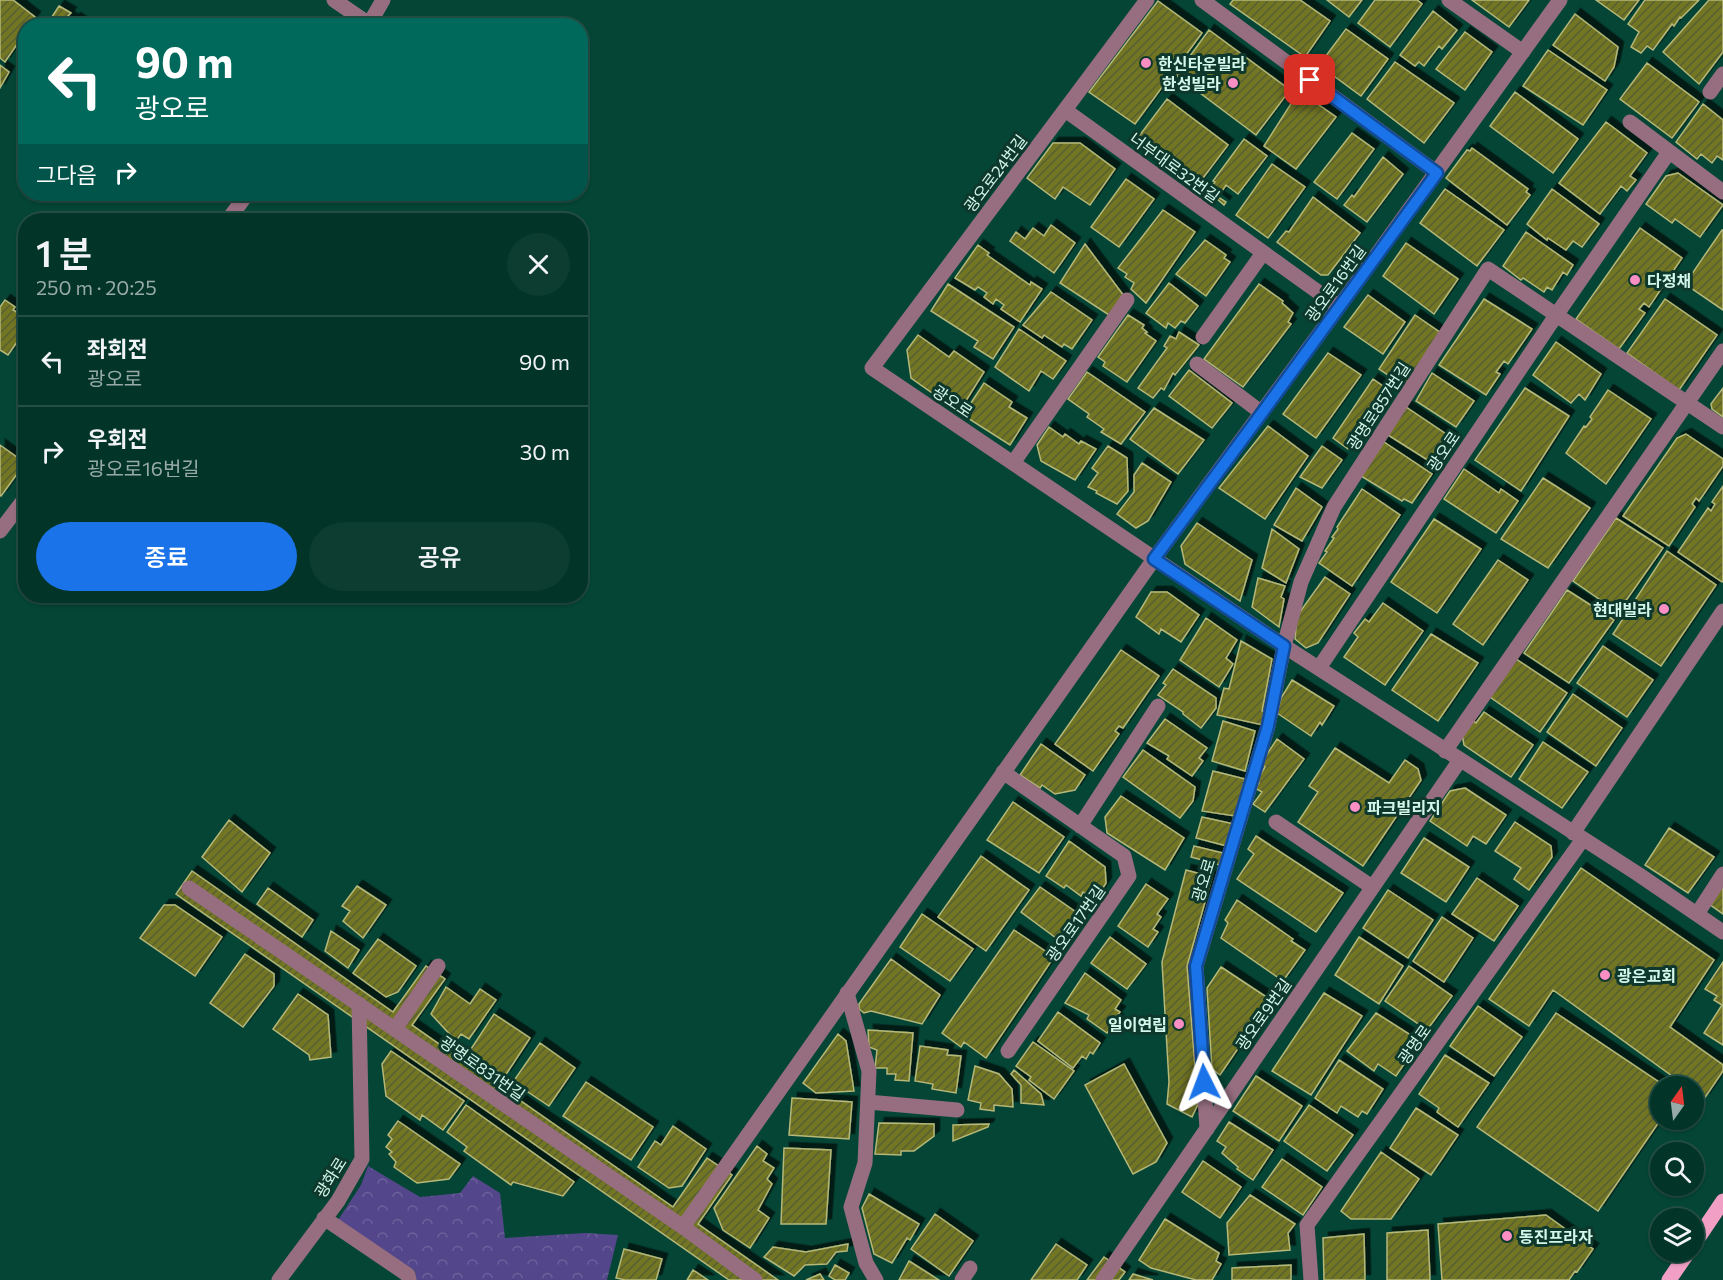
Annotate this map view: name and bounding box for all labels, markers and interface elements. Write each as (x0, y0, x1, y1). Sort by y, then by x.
text: 90 m (135, 35, 234, 87)
icon: left (36, 42, 114, 120)
place label: 한신타운빌라 (1158, 54, 1247, 73)
pin (1284, 54, 1335, 105)
marker: 한신타운빌라 (1139, 56, 1153, 70)
icon: arrive (1293, 63, 1326, 96)
place label: 한성빌라 (1162, 74, 1221, 93)
marker: 한성빌라 (1226, 76, 1240, 90)
text: 광오로 (135, 91, 210, 124)
street label: 너부대로32번길 (1126, 128, 1224, 206)
street label: 광오로24번길 (960, 131, 1030, 215)
icon: right (109, 156, 142, 189)
text: 그다음 (36, 161, 97, 188)
text: 1 분 (36, 230, 92, 274)
button: close (507, 233, 570, 296)
street label: 광오로16번길 (1301, 241, 1369, 325)
place label: 다정채 (1647, 271, 1691, 290)
marker: 다정채 (1628, 273, 1642, 287)
text: 250 m · 20:25 (36, 275, 157, 299)
text: 좌회전 (87, 335, 148, 362)
icon: left (36, 345, 69, 378)
text: 90 m (519, 348, 570, 375)
street label: 광명로857번길 (1343, 358, 1413, 454)
text: 광오로 (87, 366, 142, 390)
street label: 광오로 (929, 381, 977, 421)
text: 우회전 (87, 425, 148, 452)
street label: 광오로 (1423, 427, 1463, 475)
icon: right (36, 435, 69, 468)
text: 30 m (520, 438, 570, 465)
text: 광오로16번길 (87, 456, 200, 480)
button: 종료 (36, 522, 297, 591)
button: 공유 (309, 522, 570, 591)
place label: 현대빌라 (1593, 600, 1652, 619)
marker: 현대빌라 (1657, 602, 1671, 616)
place label: 파크빌리지 (1367, 798, 1441, 817)
marker: 파크빌리지 (1348, 800, 1362, 814)
street label: 광오로 (1187, 856, 1219, 904)
street label: 광오로17번길 (1042, 881, 1108, 965)
place label: 광은교회 (1617, 966, 1676, 985)
marker: 광은교회 (1598, 968, 1612, 982)
street label: 광오로9번길 (1231, 974, 1295, 1054)
place label: 일이연립 (1108, 1015, 1167, 1034)
marker: 일이연립 (1172, 1017, 1186, 1031)
street label: 광명로 (1394, 1020, 1435, 1068)
street label: 광명로831번길 (437, 1032, 529, 1104)
position arrow (1172, 1050, 1236, 1114)
north arrow (1650, 1076, 1704, 1130)
map controls (1650, 1076, 1704, 1262)
button: search (1650, 1142, 1704, 1196)
street label: 광화로 (310, 1153, 350, 1201)
button: layers (1650, 1208, 1704, 1262)
place label: 동진프라자 (1519, 1227, 1593, 1246)
marker: 동진프라자 (1500, 1229, 1514, 1243)

